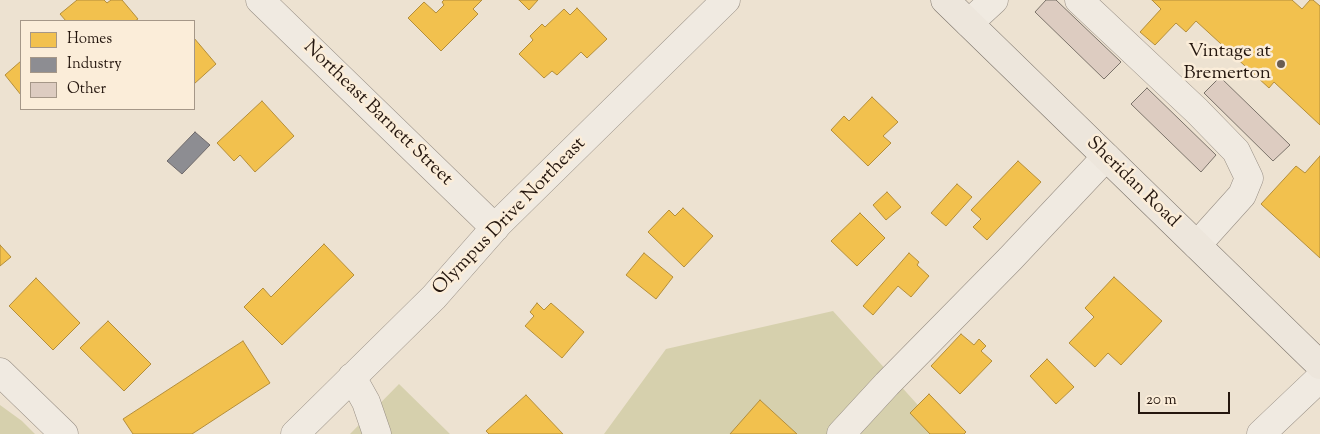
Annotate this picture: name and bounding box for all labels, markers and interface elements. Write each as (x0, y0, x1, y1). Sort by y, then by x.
legend (20, 20, 195, 110)
text: Homes (67, 29, 112, 50)
street label: Northeast Barnett Street (298, 37, 456, 191)
place label: Vintage at Bremerton (1183, 42, 1271, 86)
text: Industry (67, 54, 122, 75)
marker: Vintage at Bremerton (1275, 58, 1287, 70)
text: Other (67, 79, 106, 100)
street label: Olympus Drive Northeast (429, 133, 591, 301)
street label: Sheridan Road (1081, 133, 1183, 233)
scale bar (1140, 382, 1232, 414)
text: 20 m (1146, 390, 1177, 411)

